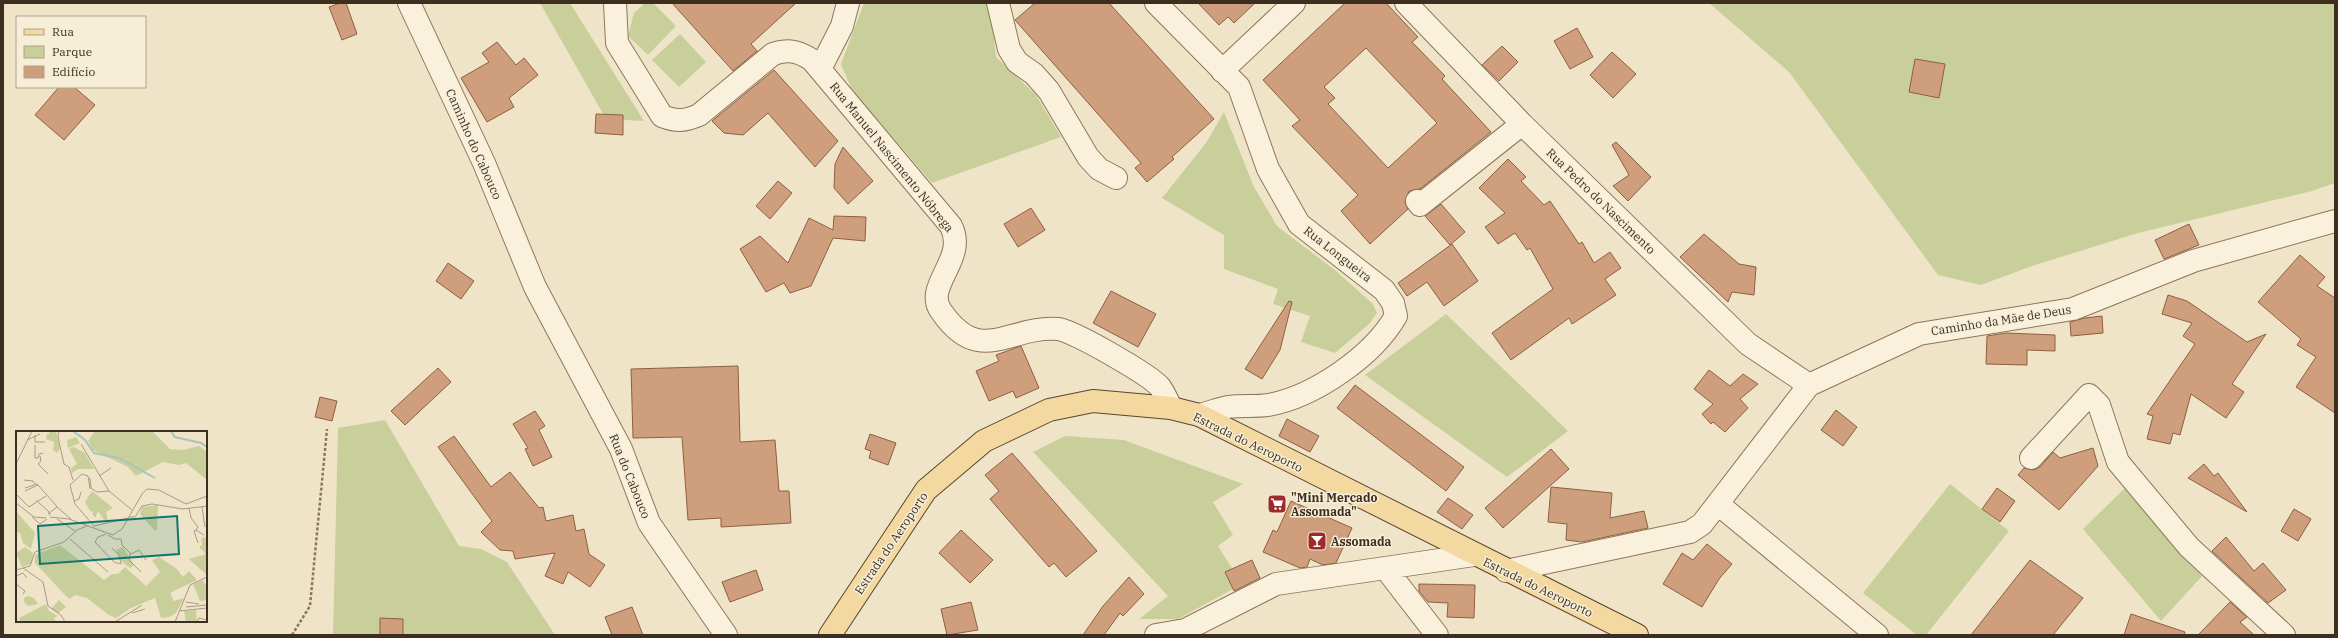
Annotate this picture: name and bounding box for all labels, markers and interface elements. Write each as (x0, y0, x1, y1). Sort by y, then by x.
legend (16, 16, 146, 88)
text: Rua (52, 24, 74, 39)
text: Parque (52, 44, 92, 59)
text: Edifício (52, 64, 96, 79)
street label: Rua Manuel Nascimento Nóbrega (827, 79, 957, 235)
street label: Caminho do Cabouco (443, 86, 505, 202)
street label: Rua Pedro do Nascimento (1543, 145, 1659, 257)
street label: Rua Longueira (1301, 223, 1375, 286)
street label: Caminho da Mãe de Deus (1930, 301, 2072, 338)
street label: Estrada do Aeroporto (1191, 409, 1306, 475)
inset map (16, 431, 207, 622)
street label: Rua do Cabouco (606, 431, 654, 521)
street label: Estrada do Aeroporto (851, 489, 931, 597)
place label: "Mini Mercado Assomada" (1291, 490, 1378, 519)
supermarket icon: "Mini Mercado Assomada" (1266, 493, 1288, 515)
bar icon: Assomada (1306, 530, 1328, 552)
place label: Assomada (1331, 534, 1392, 549)
street label: Estrada do Aeroporto (1481, 554, 1596, 620)

